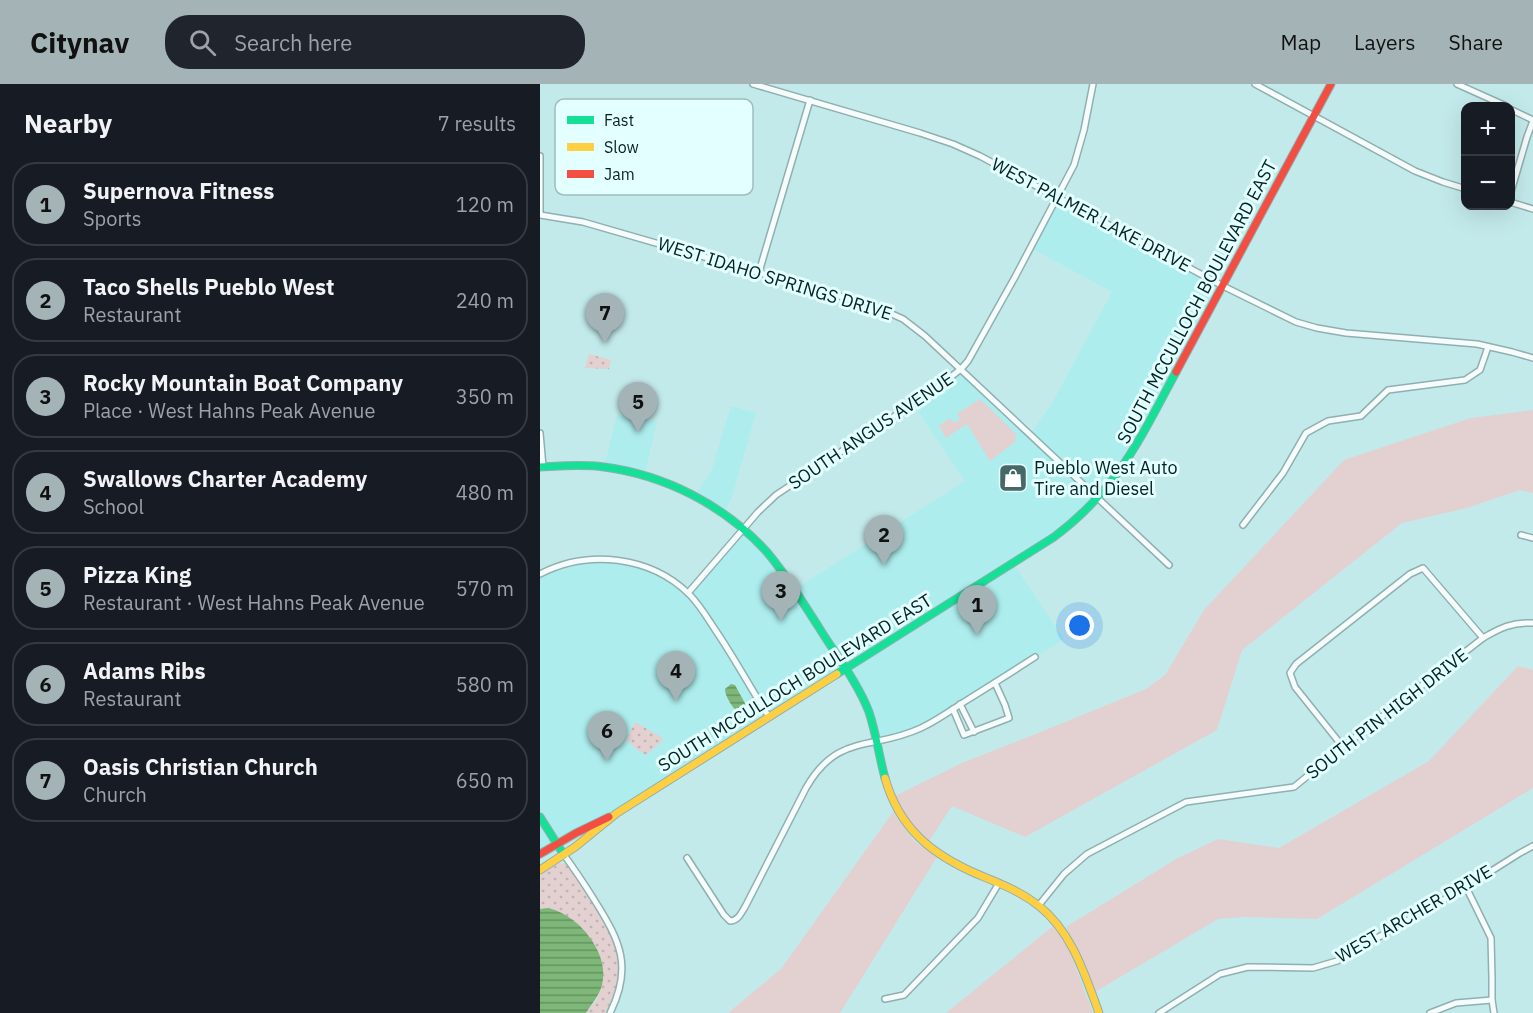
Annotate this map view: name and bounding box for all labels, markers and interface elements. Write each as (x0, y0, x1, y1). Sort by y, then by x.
search box (165, 15, 585, 69)
text: Citynav (30, 24, 129, 61)
icon: search (186, 26, 219, 59)
text: Search here (234, 28, 352, 57)
text: Map (1281, 28, 1321, 56)
text: Layers (1354, 28, 1416, 56)
text: Share (1449, 28, 1503, 56)
legend (555, 99, 753, 195)
map controls (1461, 102, 1515, 210)
button: + (1461, 102, 1515, 156)
text: Nearby (24, 106, 112, 140)
text: 7 results (438, 110, 516, 137)
text: Fast (604, 110, 634, 130)
text: Slow (604, 137, 639, 157)
street label: WEST PALMER LAKE DRIVE (988, 152, 1195, 277)
street label: SOUTH MCCULLOCH BOULEVARD EAST (1112, 156, 1281, 448)
button: − (1461, 156, 1515, 210)
text: Jam (604, 164, 635, 184)
text: Supernova Fitness (83, 176, 274, 205)
text: 1 (40, 191, 52, 218)
text: 120 m (456, 191, 514, 218)
text: Sports (83, 205, 142, 232)
street label: WEST IDAHO SPRINGS DRIVE (655, 232, 895, 325)
text: Taco Shells Pueblo West (83, 272, 334, 301)
text: 2 (40, 287, 52, 314)
text: 240 m (456, 287, 514, 314)
pin: 7 (586, 294, 624, 343)
text: Restaurant (83, 301, 181, 328)
street label: SOUTH ANGUS AVENUE (784, 367, 958, 494)
text: Rocky Mountain Boat Company (83, 368, 403, 397)
pin: 5 (618, 382, 658, 432)
text: 3 (40, 383, 52, 410)
text: 350 m (456, 383, 514, 410)
text: Place · West Hahns Peak Avenue (83, 397, 375, 424)
place label: Pueblo West Auto Tire and Diesel (1034, 456, 1178, 500)
shop icon: Pueblo West Auto Tire and Diesel (997, 462, 1029, 494)
text: Swallows Charter Academy (83, 464, 367, 493)
text: 4 (40, 479, 52, 506)
text: 480 m (456, 479, 514, 506)
text: School (83, 493, 144, 520)
pin: 2 (864, 516, 904, 565)
text: Pizza King (83, 560, 191, 589)
pin: 3 (762, 572, 800, 621)
text: 5 (40, 575, 52, 602)
text: 570 m (456, 575, 514, 602)
pin: 1 (958, 586, 996, 635)
text: Restaurant · West Hahns Peak Avenue (83, 589, 425, 616)
street label: SOUTH MCCULLOCH BOULEVARD EAST (654, 589, 936, 777)
your location (1065, 611, 1094, 640)
street label: SOUTH PIN HIGH DRIVE (1301, 643, 1472, 784)
pin: 4 (656, 652, 696, 701)
text: Adams Ribs (83, 656, 206, 685)
text: 6 (40, 671, 52, 698)
text: 580 m (456, 671, 514, 698)
text: Restaurant (83, 685, 181, 712)
pin: 6 (588, 712, 626, 761)
text: Oasis Christian Church (83, 752, 318, 781)
text: 7 (40, 767, 52, 794)
text: 650 m (456, 767, 514, 794)
text: Church (83, 781, 147, 808)
street label: WEST ARCHER DRIVE (1332, 859, 1496, 968)

